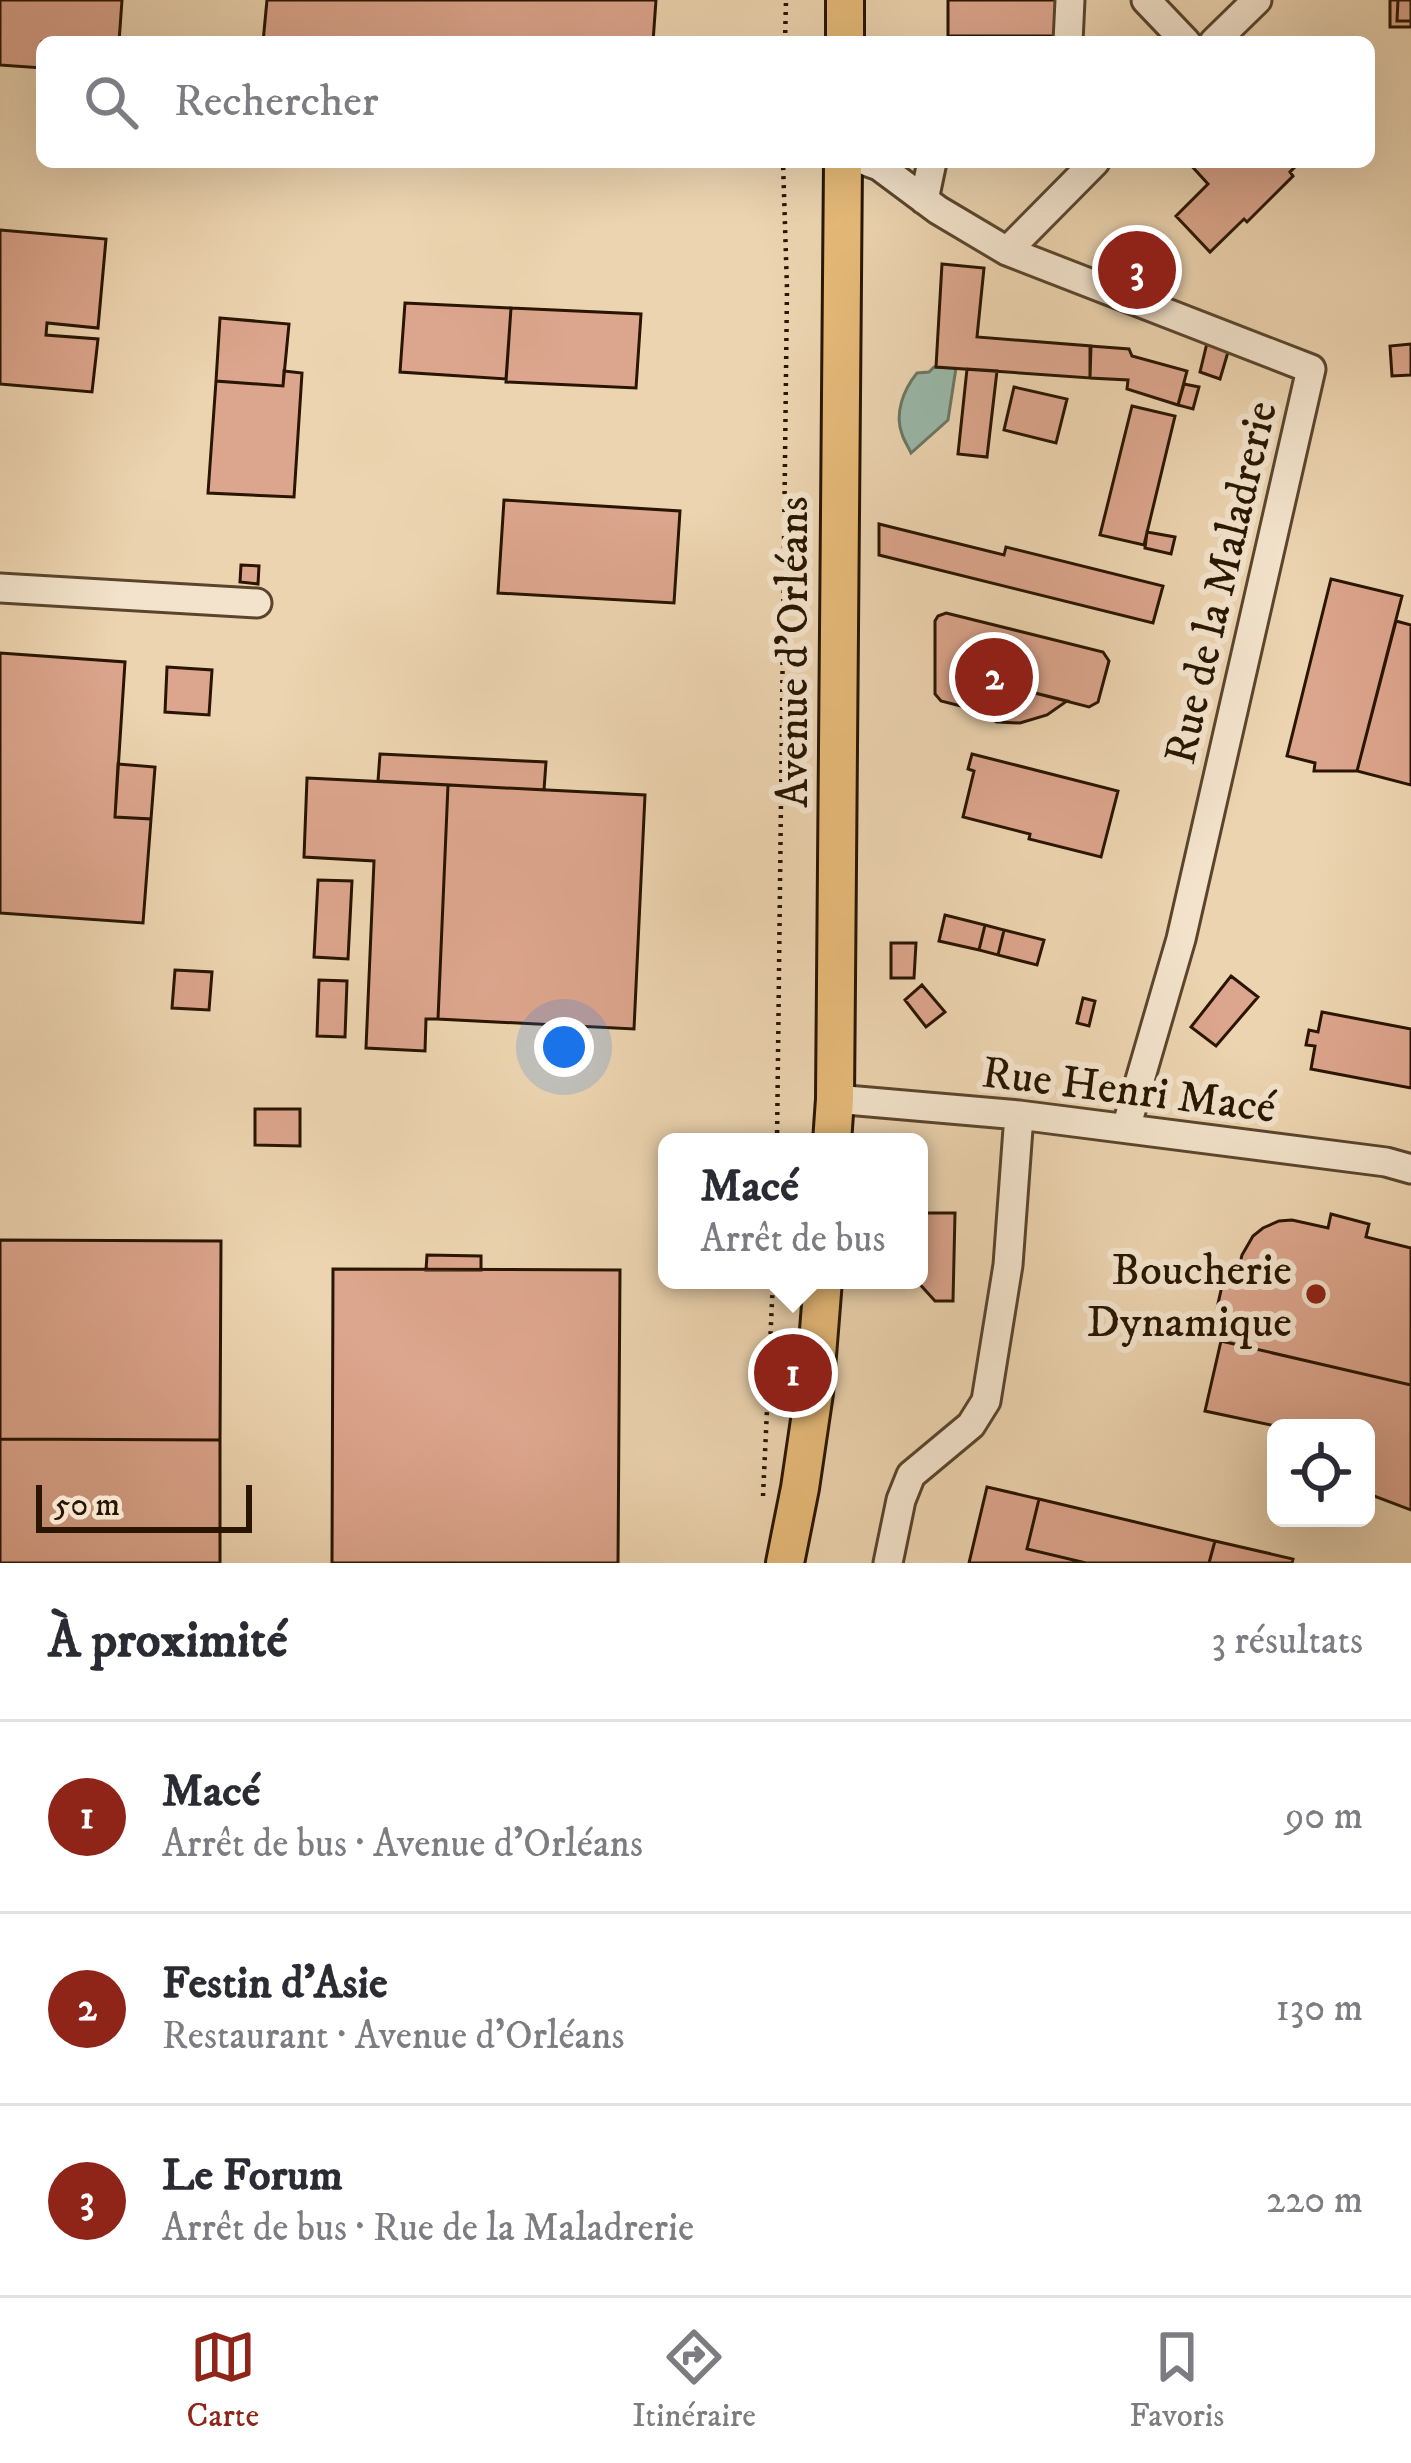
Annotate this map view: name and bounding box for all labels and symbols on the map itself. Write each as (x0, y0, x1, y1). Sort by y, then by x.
pin: 3 (1098, 225, 1176, 315)
street label: Rue de la Maladrerie (1153, 396, 1291, 770)
street label: Avenue d'Orléans (766, 496, 822, 808)
pin: 2 (955, 632, 1033, 722)
your location (534, 1017, 594, 1077)
street label: Rue Henri Macé (979, 1045, 1279, 1137)
place label: Boucherie Dynamique (1086, 1243, 1292, 1351)
marker: Boucherie Dynamique (1303, 1281, 1329, 1307)
pin: 1 (754, 1328, 832, 1418)
scale bar (36, 1479, 252, 1532)

